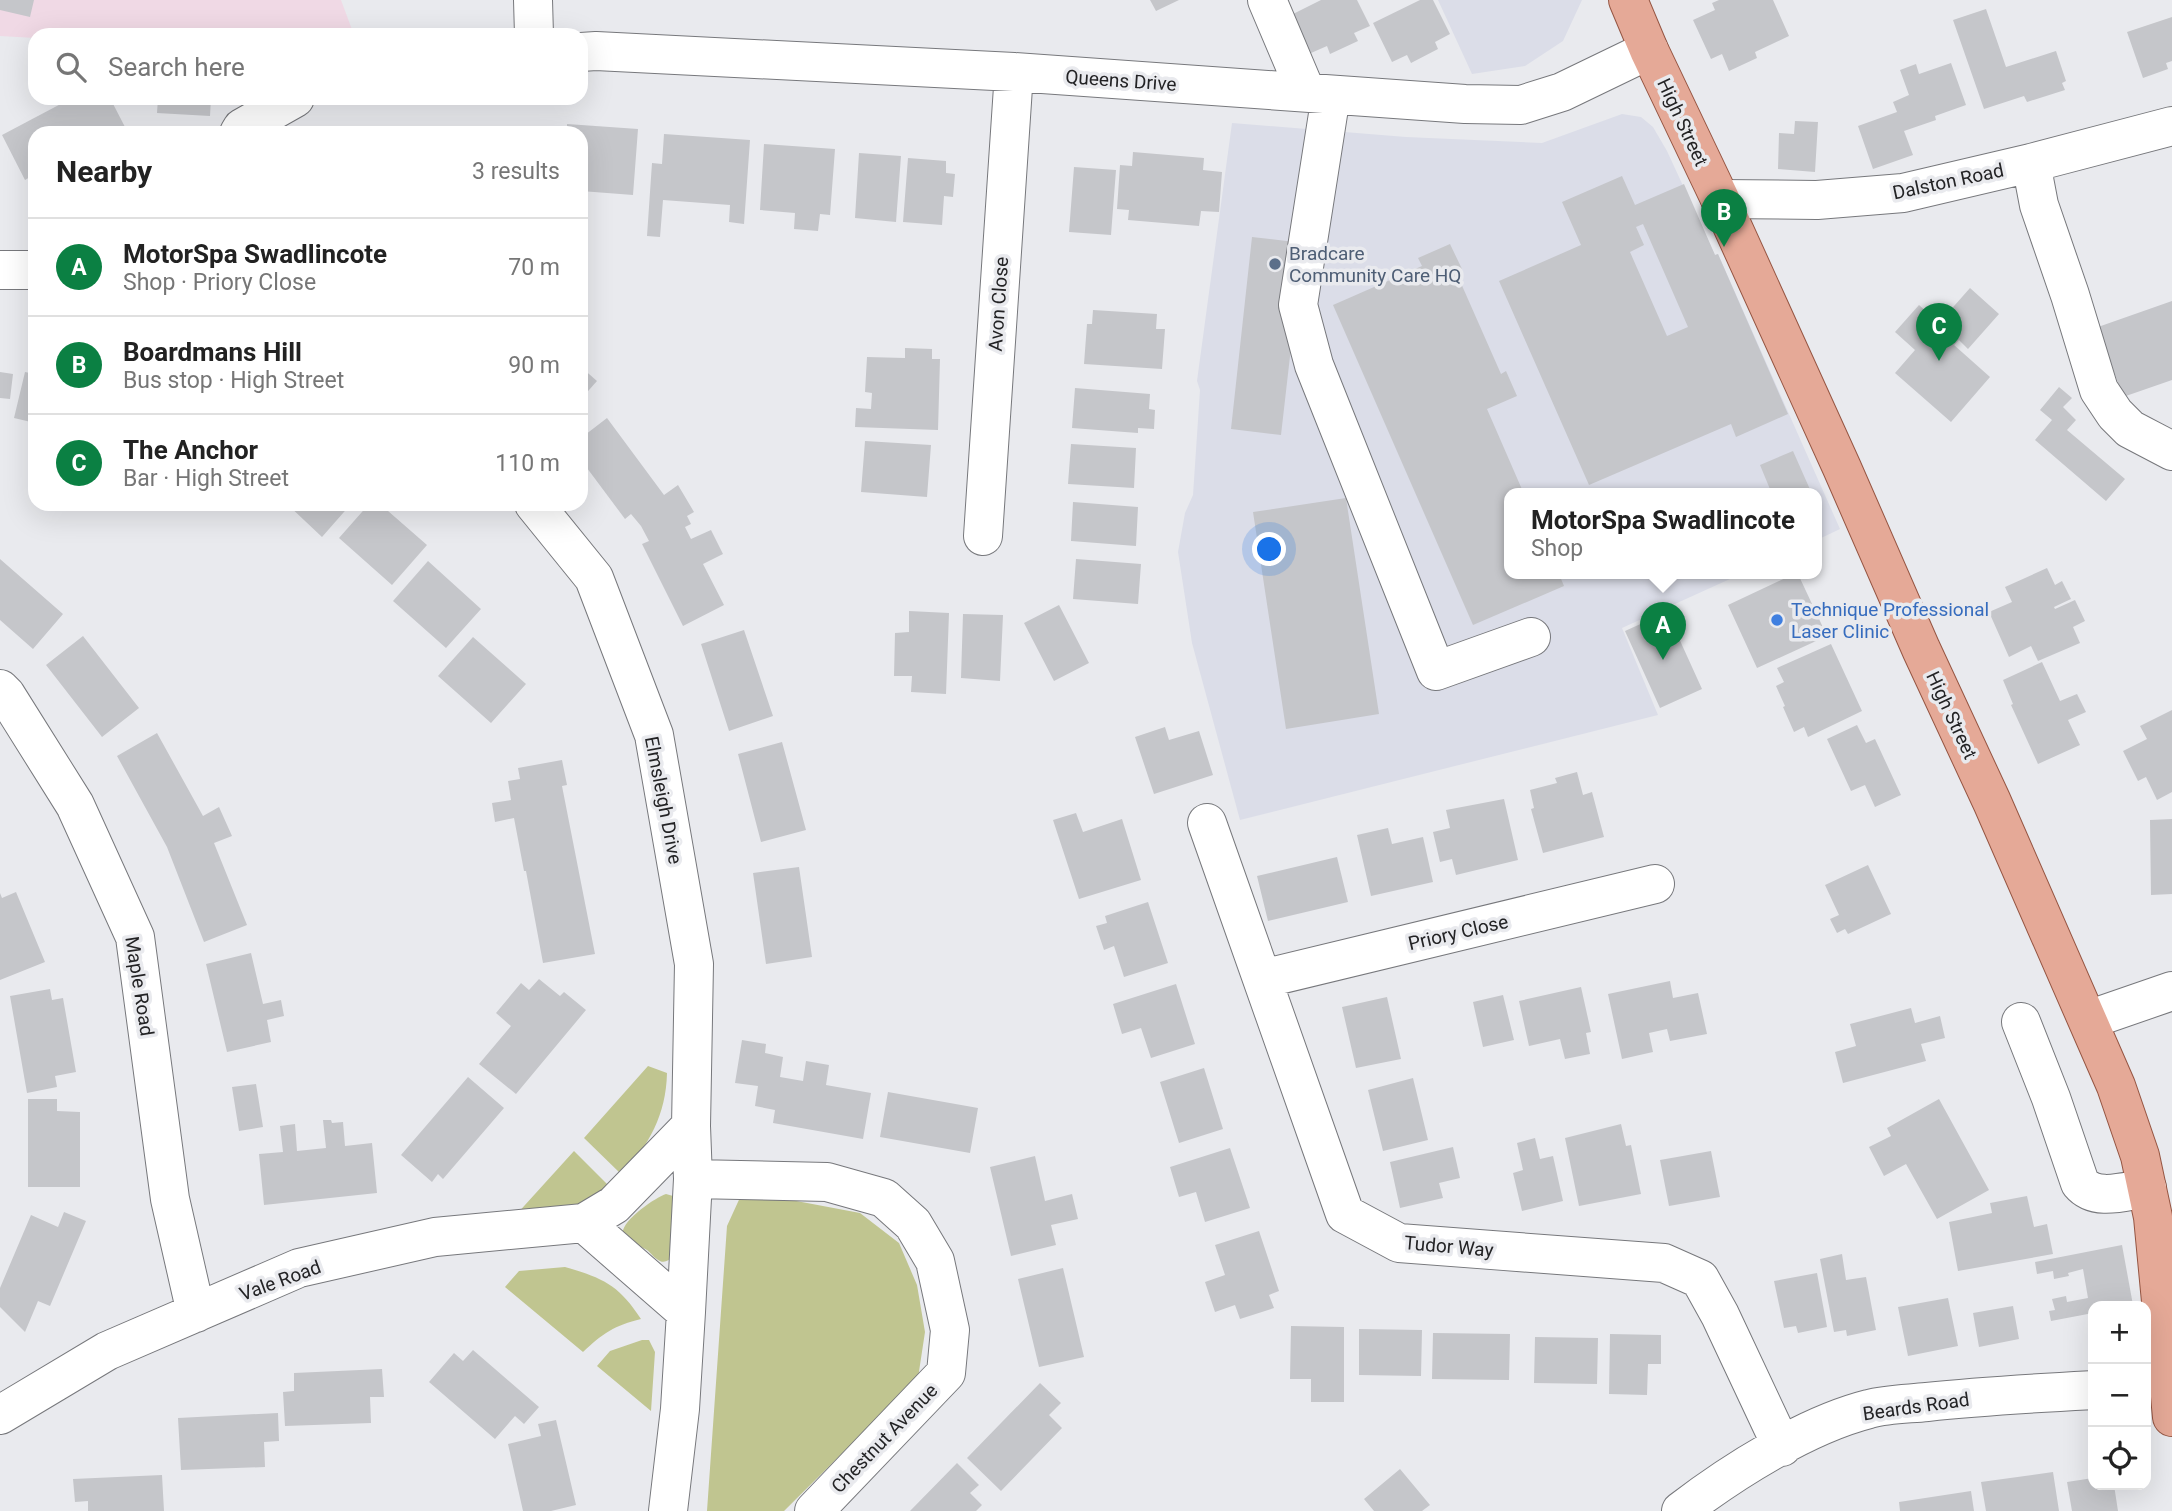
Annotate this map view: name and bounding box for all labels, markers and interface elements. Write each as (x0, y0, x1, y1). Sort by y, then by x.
search box (28, 28, 588, 105)
icon: search (52, 48, 90, 86)
text: Search here (108, 52, 245, 82)
street label: Queens Drive (1065, 65, 1177, 96)
street label: High Street (1652, 75, 1713, 170)
text: Nearby (56, 154, 152, 189)
text: 3 results (472, 158, 560, 185)
street label: Dalston Road (1890, 159, 2006, 204)
pin: B (1701, 189, 1747, 247)
text: MotorSpa Swadlincote (123, 239, 387, 269)
place label: Bradcare Community Care HQ (1289, 242, 1461, 287)
text: A (71, 254, 87, 281)
text: 70 m (508, 254, 560, 281)
street label: Avon Close (984, 256, 1013, 352)
marker: Bradcare Community Care HQ (1267, 256, 1283, 272)
text: Shop · Priory Close (123, 269, 316, 296)
pin: C (1916, 303, 1962, 361)
text: Boardmans Hill (123, 337, 302, 367)
text: B (72, 352, 86, 379)
text: 90 m (508, 352, 560, 379)
text: Bus stop · High Street (123, 367, 344, 394)
text: The Anchor (123, 435, 258, 465)
text: C (71, 450, 87, 477)
text: 110 m (495, 450, 560, 477)
text: Bar · High Street (123, 465, 289, 492)
popup (1504, 488, 1822, 579)
text: MotorSpa Swadlincote (1531, 505, 1795, 535)
your location (1252, 532, 1286, 566)
text: Shop (1531, 535, 1583, 562)
place label: Technique Professional Laser Clinic (1791, 598, 1989, 643)
pin: A (1640, 602, 1686, 660)
marker: Technique Professional Laser Clinic (1769, 612, 1785, 628)
street label: High Street (1921, 668, 1982, 763)
street label: Elmsleigh Drive (640, 734, 687, 866)
street label: Priory Close (1406, 910, 1510, 955)
street label: Maple Road (120, 935, 159, 1038)
street label: Tudor Way (1403, 1231, 1494, 1262)
street label: Vale Road (236, 1255, 324, 1306)
map controls (2088, 1301, 2151, 1490)
button: + (2088, 1301, 2151, 1364)
button: − (2088, 1364, 2151, 1427)
street label: Chestnut Avenue (826, 1379, 942, 1498)
street label: Beards Road (1861, 1388, 1971, 1425)
button: locate (2088, 1427, 2151, 1490)

